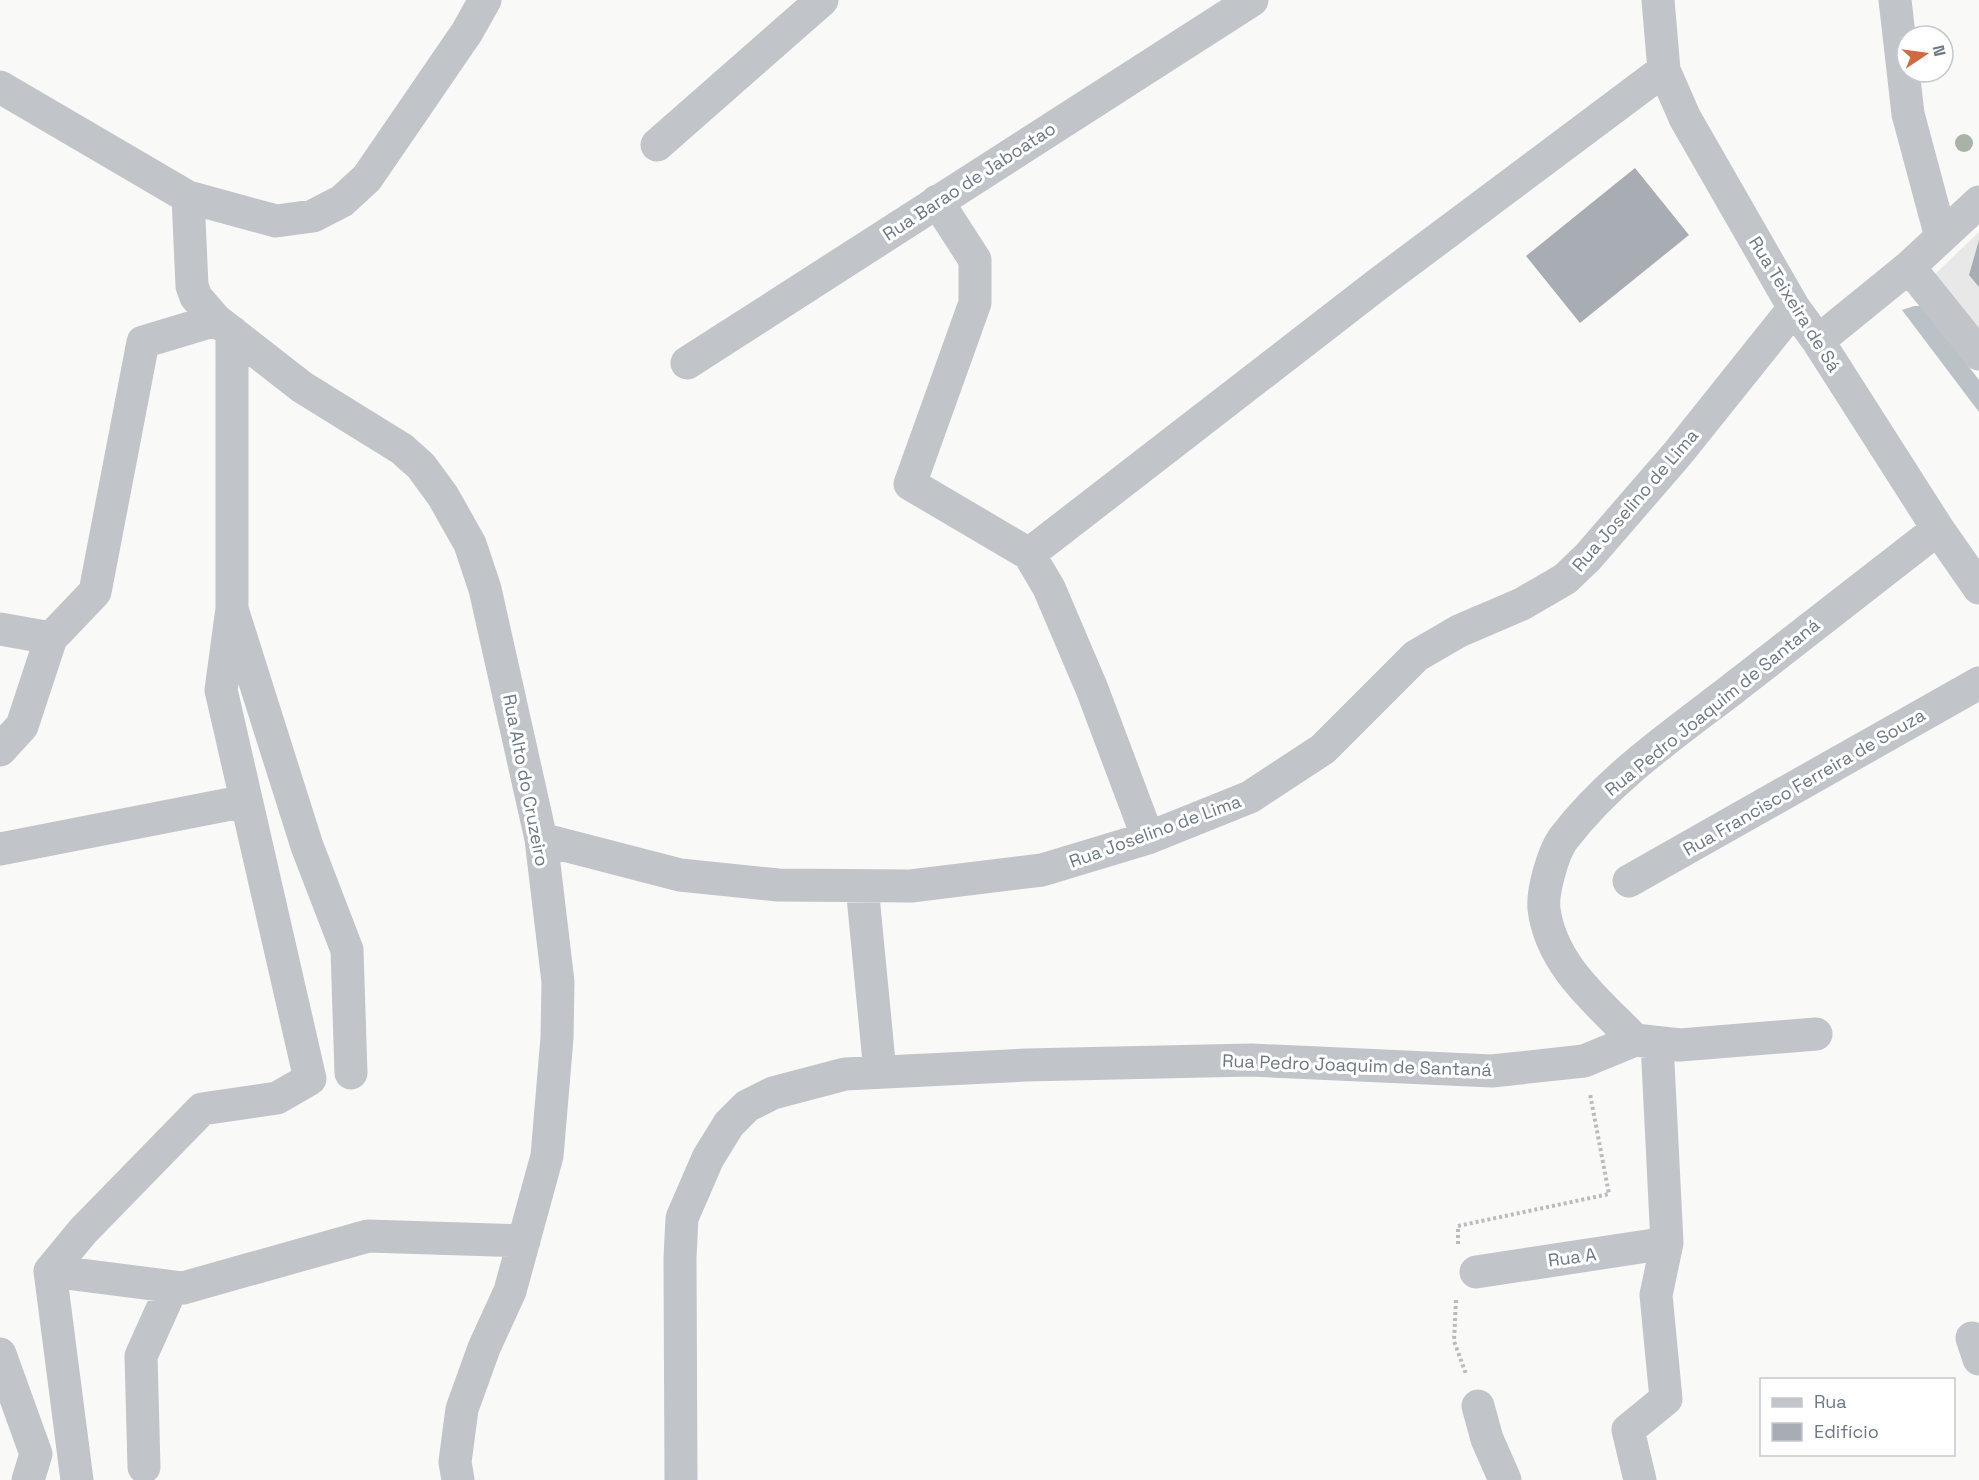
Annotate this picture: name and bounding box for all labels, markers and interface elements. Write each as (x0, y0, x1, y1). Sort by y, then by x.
north arrow (1895, 24, 1955, 84)
text: N (1928, 43, 1951, 58)
street label: Rua Barao de Jaboatao (878, 117, 1060, 245)
street label: Rua Teixeira de Sá (1744, 232, 1846, 376)
street label: Rua Joselino de Lima (1567, 424, 1703, 576)
street label: Rua Pedro Joaquim de Santaná (1600, 613, 1824, 801)
street label: Rua Alto do Cruzeiro (498, 692, 554, 868)
street label: Rua Francisco Ferreira de Souza (1679, 703, 1929, 861)
street label: Rua Joselino de Lima (1066, 789, 1244, 873)
street label: Rua Pedro Joaquim de Santaná (1222, 1049, 1492, 1081)
street label: Rua A (1546, 1242, 1598, 1272)
legend (1760, 1378, 1955, 1456)
text: Rua (1814, 1390, 1847, 1413)
text: Edifício (1814, 1420, 1879, 1443)

